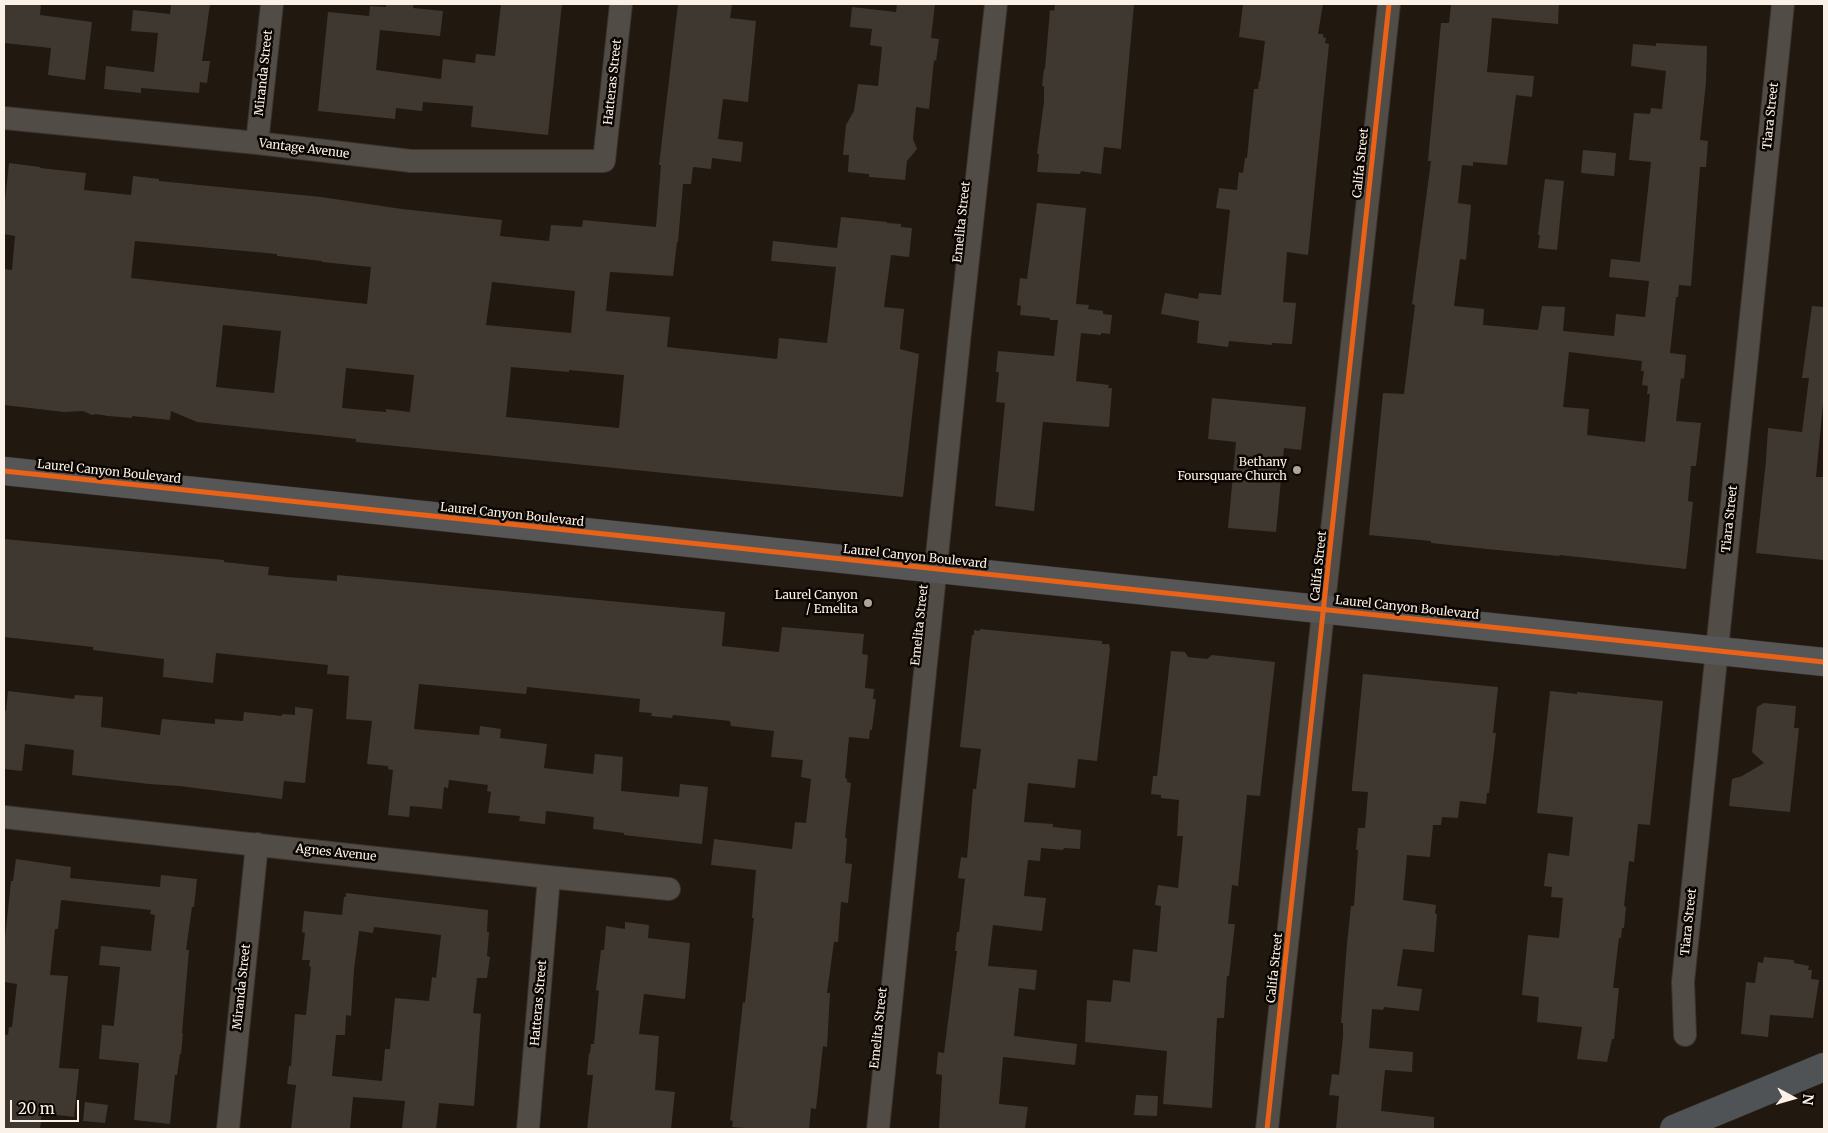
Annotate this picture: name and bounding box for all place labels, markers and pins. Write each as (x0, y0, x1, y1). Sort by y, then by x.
place label: Bethany Foursquare Church (1177, 456, 1287, 484)
marker: Bethany Foursquare Church (1291, 464, 1303, 476)
place label: Laurel Canyon / Emelita (775, 589, 858, 617)
marker: Laurel Canyon / Emelita (862, 597, 874, 609)

